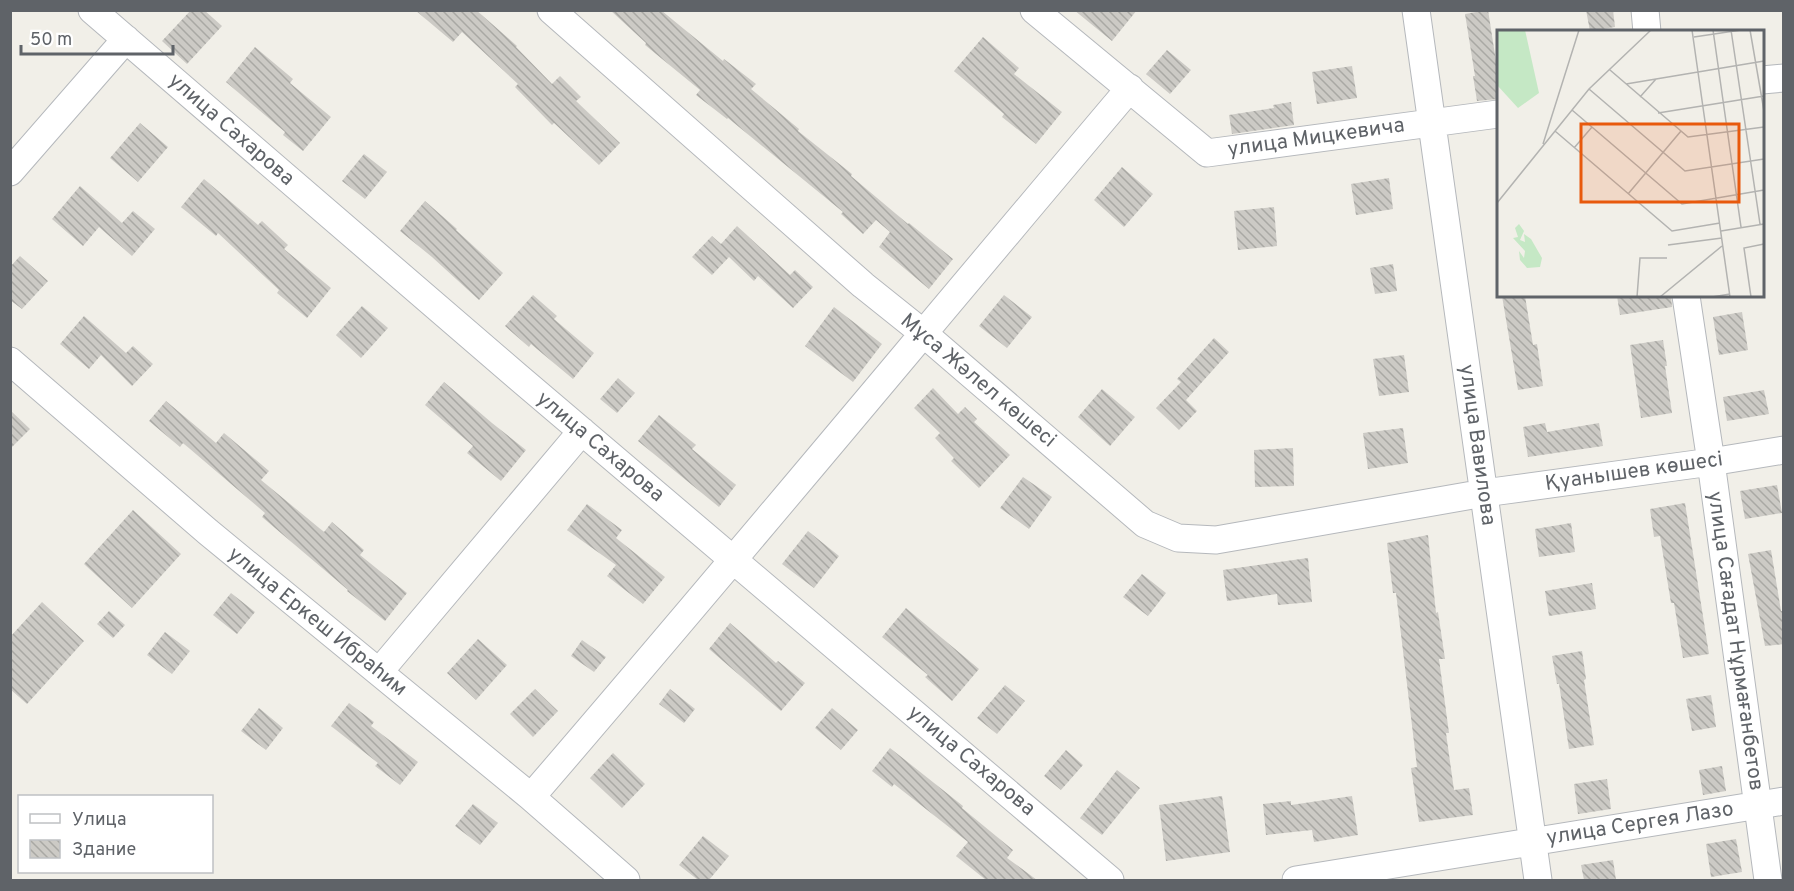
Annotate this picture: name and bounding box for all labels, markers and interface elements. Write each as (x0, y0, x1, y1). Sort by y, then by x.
scale bar (21, 18, 172, 56)
text: 50 m (30, 29, 72, 52)
inset map (1497, 30, 1764, 297)
street label: улица Сахарова (162, 68, 300, 192)
street label: улица Мицкевича (1226, 112, 1406, 164)
street label: Мұса Жәлел көшесі (894, 308, 1062, 454)
street label: улица Вавилова (1452, 363, 1502, 527)
street label: улица Сахарова (530, 386, 670, 508)
street label: Қуанышев көшесі (1543, 446, 1725, 498)
street label: улица Сағадат Нұрмағанбетов (1701, 490, 1769, 792)
street label: улица Еркеш Ибраһим (222, 541, 412, 703)
street label: улица Сахарова (901, 700, 1041, 822)
legend (18, 795, 213, 873)
street label: улица Сергея Лазо (1544, 796, 1736, 852)
text: Улица (72, 809, 126, 832)
text: Здание (72, 839, 136, 862)

